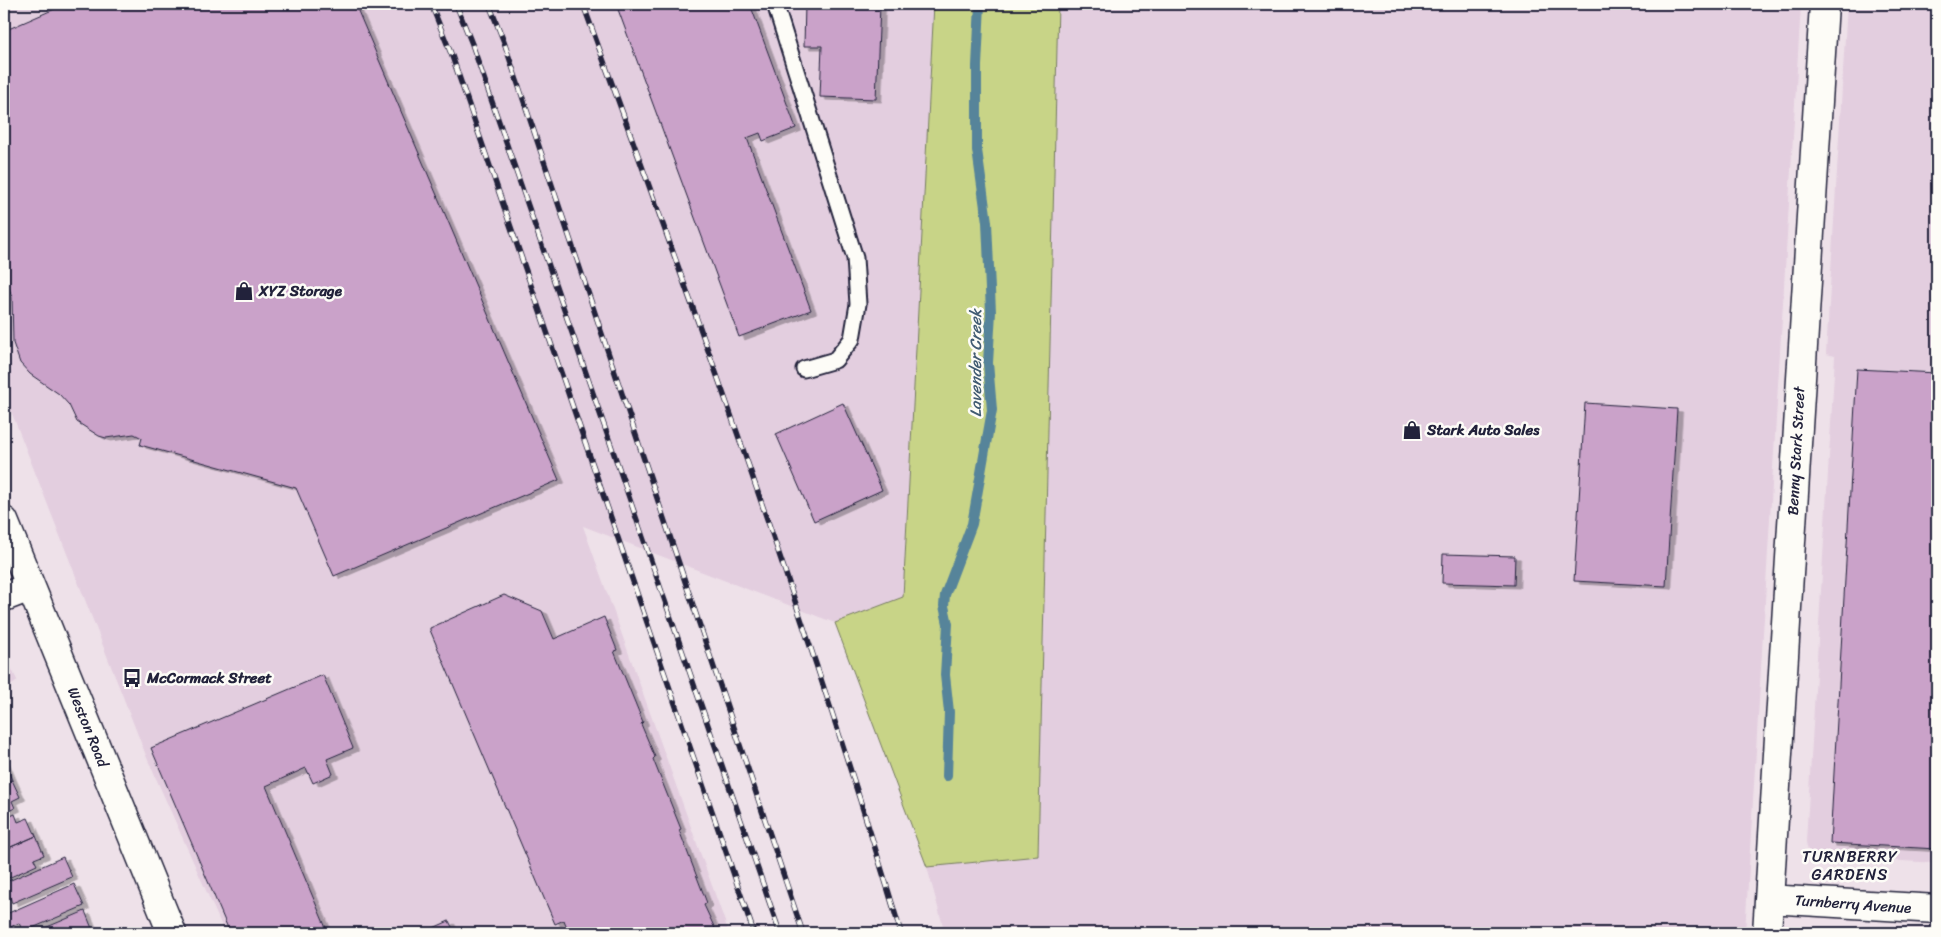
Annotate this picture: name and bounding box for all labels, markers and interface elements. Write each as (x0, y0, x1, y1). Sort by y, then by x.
place label: XYZ Storage (258, 278, 343, 304)
shop icon: XYZ Storage (233, 280, 255, 302)
water label: Lavender Creek (961, 307, 990, 417)
street label: Benny Stark Street (1780, 385, 1812, 516)
place label: Stark Auto Sales (1426, 417, 1540, 443)
shop icon: Stark Auto Sales (1401, 419, 1423, 441)
place label: McCormack Street (146, 665, 272, 691)
bus stop icon: McCormack Street (121, 667, 143, 689)
street label: Weston Road (60, 683, 116, 772)
district label: TURNBERRY GARDENS (1802, 842, 1898, 889)
street label: Turnberry Avenue (1794, 887, 1912, 921)

